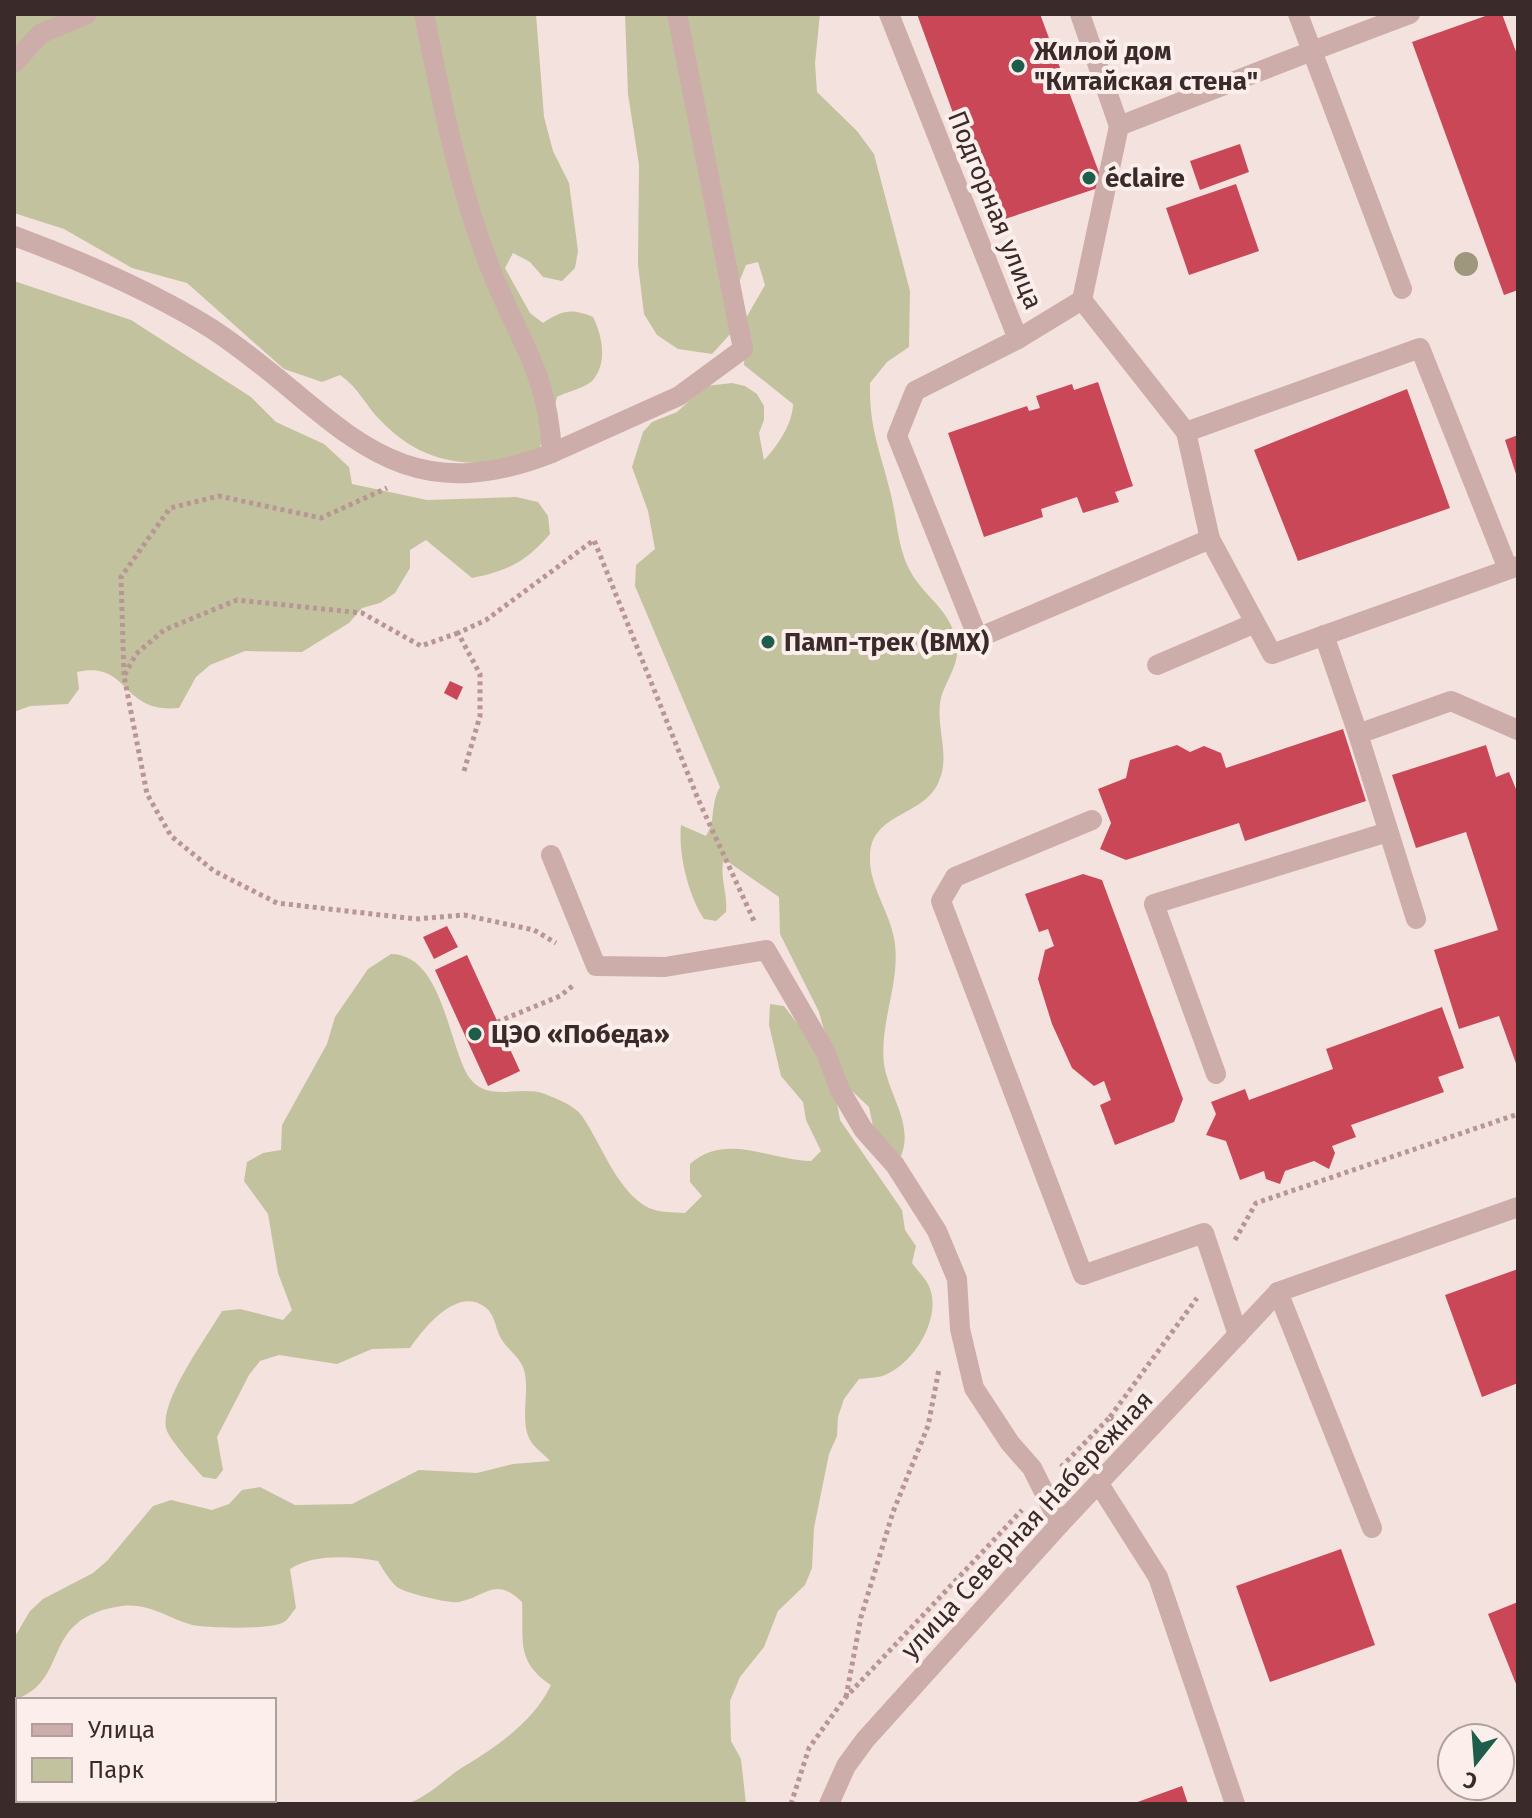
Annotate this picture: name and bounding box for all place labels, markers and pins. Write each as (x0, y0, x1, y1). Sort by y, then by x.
place label: Жилой дом "Китайская стена" (1033, 36, 1258, 97)
marker: Жилой дом "Китайская стена" (1009, 57, 1027, 75)
place label: éclaire (1105, 163, 1185, 194)
marker: éclaire (1080, 169, 1098, 187)
place label: Памп-трек (BMX) (784, 627, 989, 658)
marker: Памп-трек (BMX) (759, 633, 777, 651)
place label: ЦЭО «Победа» (491, 1019, 670, 1050)
marker: ЦЭО «Победа» (466, 1025, 484, 1043)

